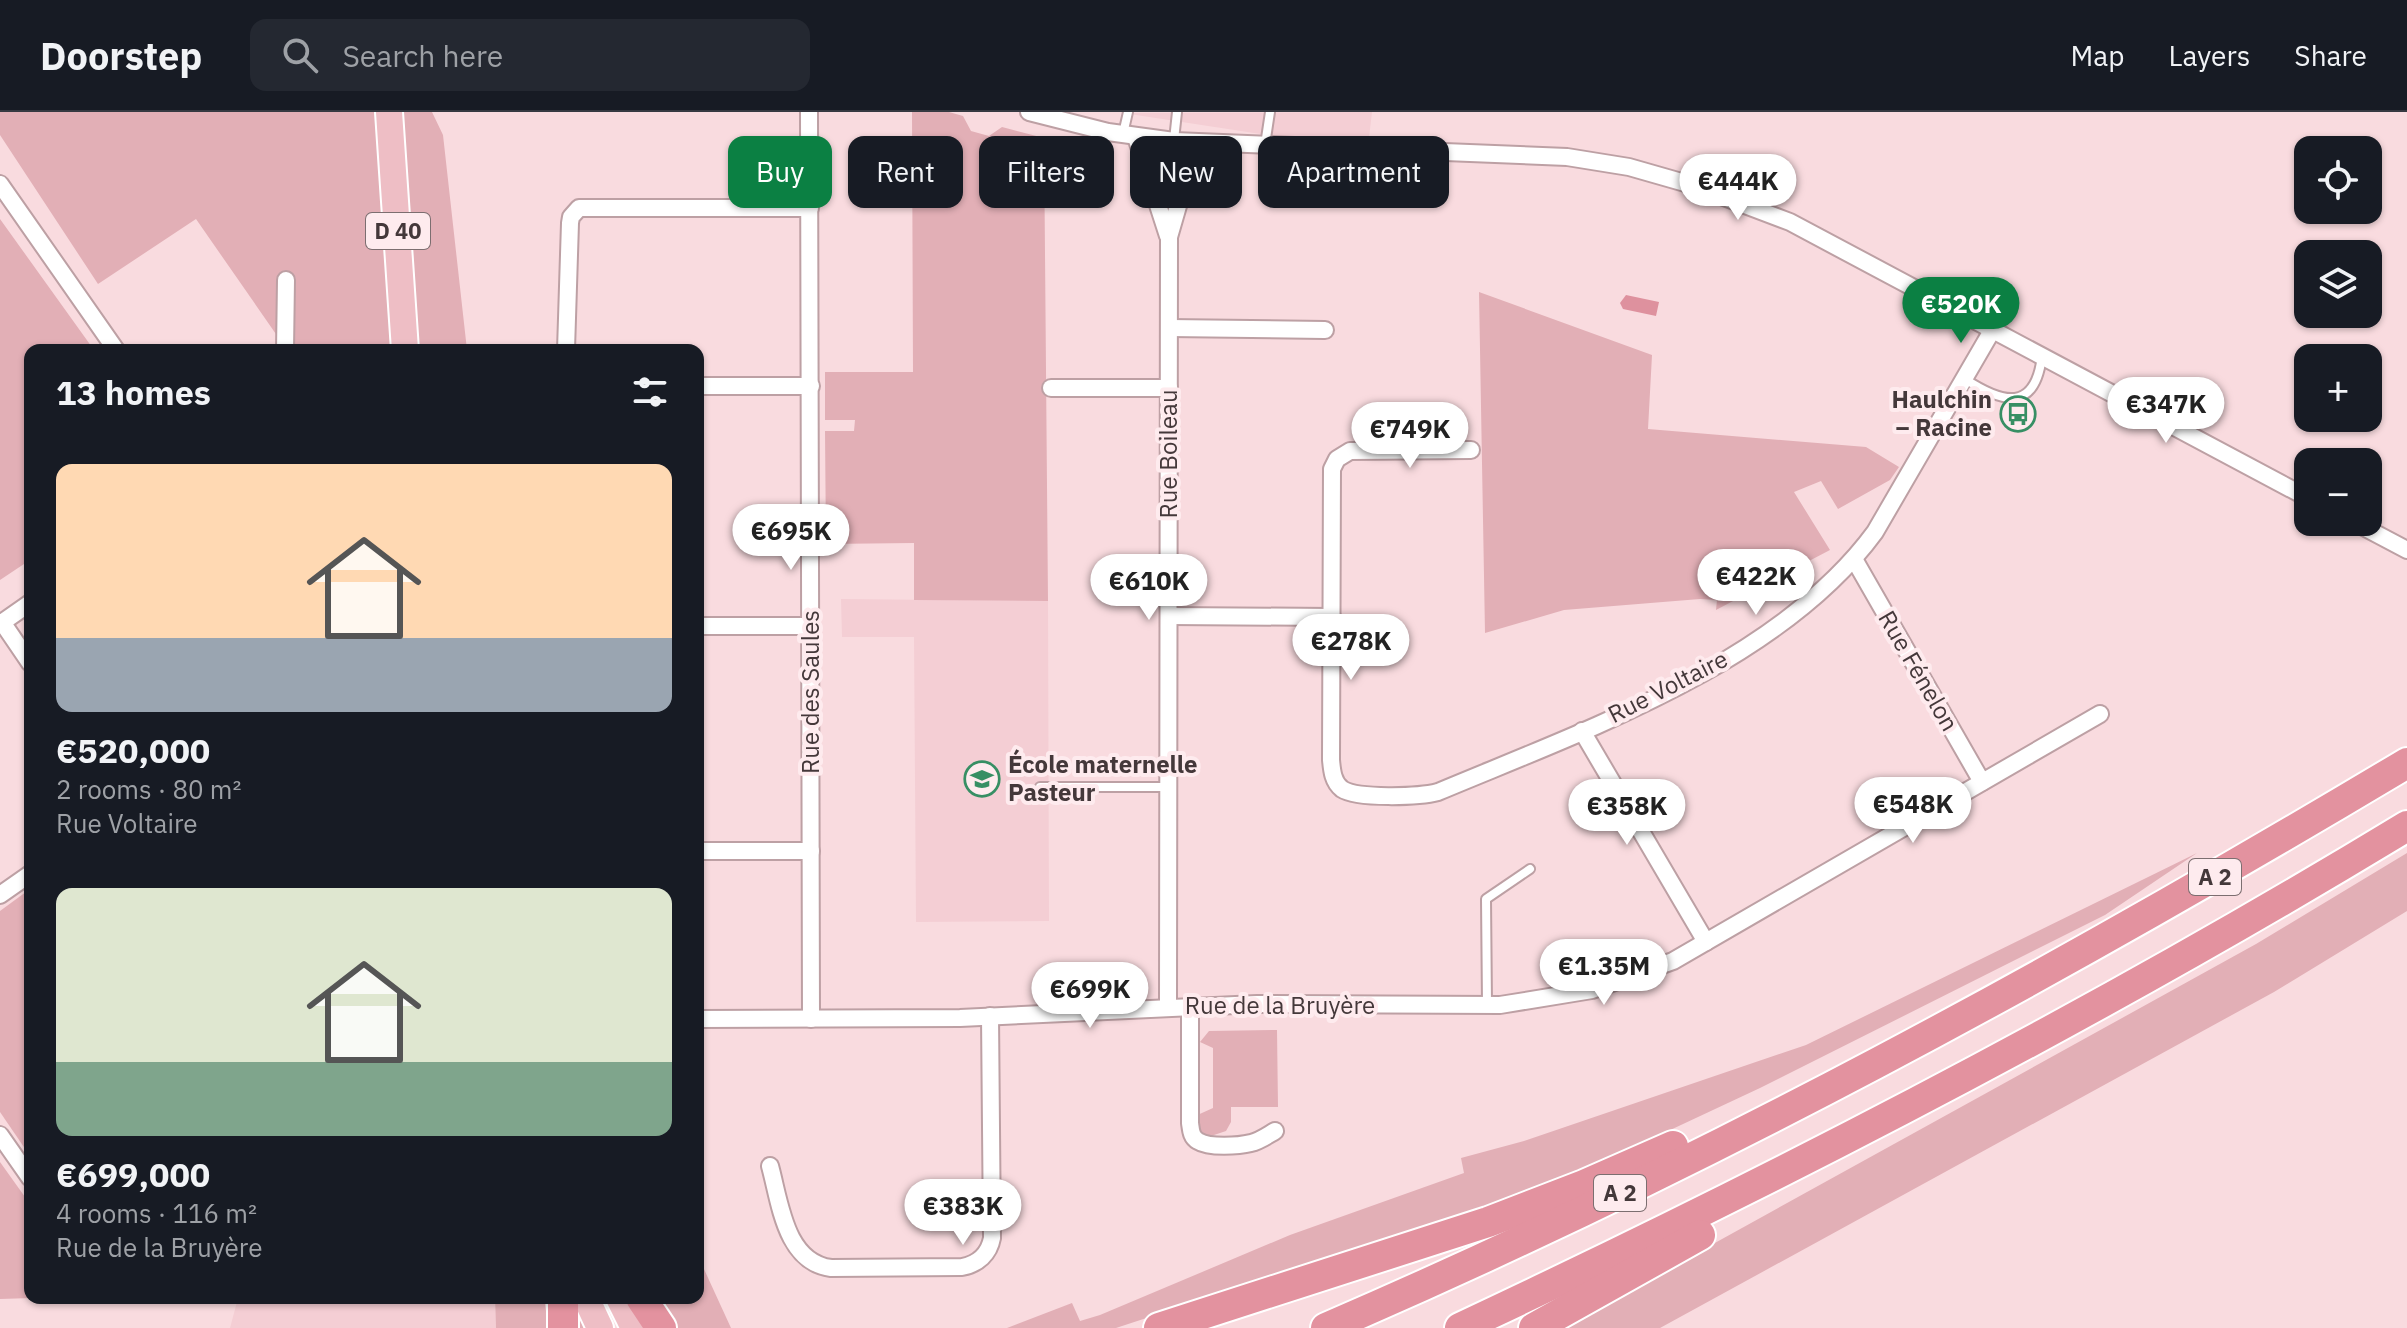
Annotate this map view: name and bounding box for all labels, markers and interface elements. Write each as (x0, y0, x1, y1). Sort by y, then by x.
search box (250, 19, 810, 91)
text: Doorstep (40, 31, 202, 80)
icon: search (278, 33, 322, 77)
text: Search here (342, 36, 503, 75)
text: Map (2070, 37, 2124, 74)
text: Layers (2168, 37, 2250, 74)
text: Share (2294, 37, 2367, 74)
chip: Buy (728, 136, 832, 208)
chip: Rent (848, 136, 963, 208)
chip: Filters (979, 136, 1114, 208)
chip: New (1130, 136, 1242, 208)
chip: Apartment (1258, 136, 1449, 208)
map controls (2294, 136, 2382, 536)
button: locate (2294, 136, 2382, 224)
pin: €444K (1682, 154, 1794, 222)
text: €444K (1697, 163, 1779, 197)
road number: D 40 (366, 213, 430, 249)
button: layers (2294, 240, 2382, 328)
pin: €520K (1905, 277, 2017, 345)
text: €520K (1920, 286, 2002, 320)
button: + (2294, 344, 2382, 432)
text: 13 homes (56, 370, 211, 414)
icon: filters (628, 370, 672, 414)
pin: €347K (2110, 377, 2222, 445)
place label: Haulchin – Racine (1892, 383, 1992, 443)
text: €347K (2125, 386, 2207, 420)
street label: Rue Boileau (1152, 389, 1184, 519)
bus stop icon: Haulchin – Racine (1999, 395, 2037, 433)
pin: €749K (1354, 402, 1466, 470)
text: €749K (1369, 411, 1451, 445)
button: − (2294, 448, 2382, 536)
pin: €695K (735, 504, 847, 572)
text: €695K (750, 513, 832, 547)
icon: home (292, 516, 436, 660)
pin: €422K (1700, 549, 1812, 617)
pin: €610K (1093, 554, 1205, 622)
text: €422K (1715, 558, 1797, 592)
text: €610K (1108, 563, 1190, 597)
street label: Rue Fénelon (1871, 604, 1966, 737)
street label: Rue des Saules (794, 610, 826, 774)
pin: €278K (1295, 614, 1407, 682)
text: €278K (1310, 623, 1392, 657)
street label: Rue Voltaire (1602, 642, 1733, 730)
text: €520,000 (56, 728, 210, 772)
place label: École maternelle Pasteur (1008, 748, 1197, 808)
school or university icon: École maternelle Pasteur (963, 760, 1001, 798)
text: 2 rooms · 80 m² (56, 772, 241, 806)
pin: €548K (1857, 777, 1969, 845)
pin: €358K (1571, 779, 1683, 847)
text: €548K (1872, 786, 1954, 820)
text: €358K (1586, 788, 1668, 822)
text: Rue Voltaire (56, 806, 198, 840)
road number: A 2 (2189, 859, 2241, 895)
pin: €1.35M (1539, 939, 1669, 1007)
icon: home (292, 940, 436, 1084)
text: €1.35M (1558, 948, 1650, 982)
pin: €699K (1034, 962, 1146, 1030)
text: €699K (1049, 971, 1131, 1005)
street label: Rue de la Bruyère (1185, 989, 1375, 1021)
text: €699,000 (56, 1152, 210, 1196)
road number: A 2 (1594, 1175, 1646, 1211)
pin: €383K (907, 1179, 1019, 1247)
text: €383K (922, 1188, 1004, 1222)
text: 4 rooms · 116 m² (56, 1196, 257, 1230)
text: Rue de la Bruyère (56, 1230, 263, 1264)

